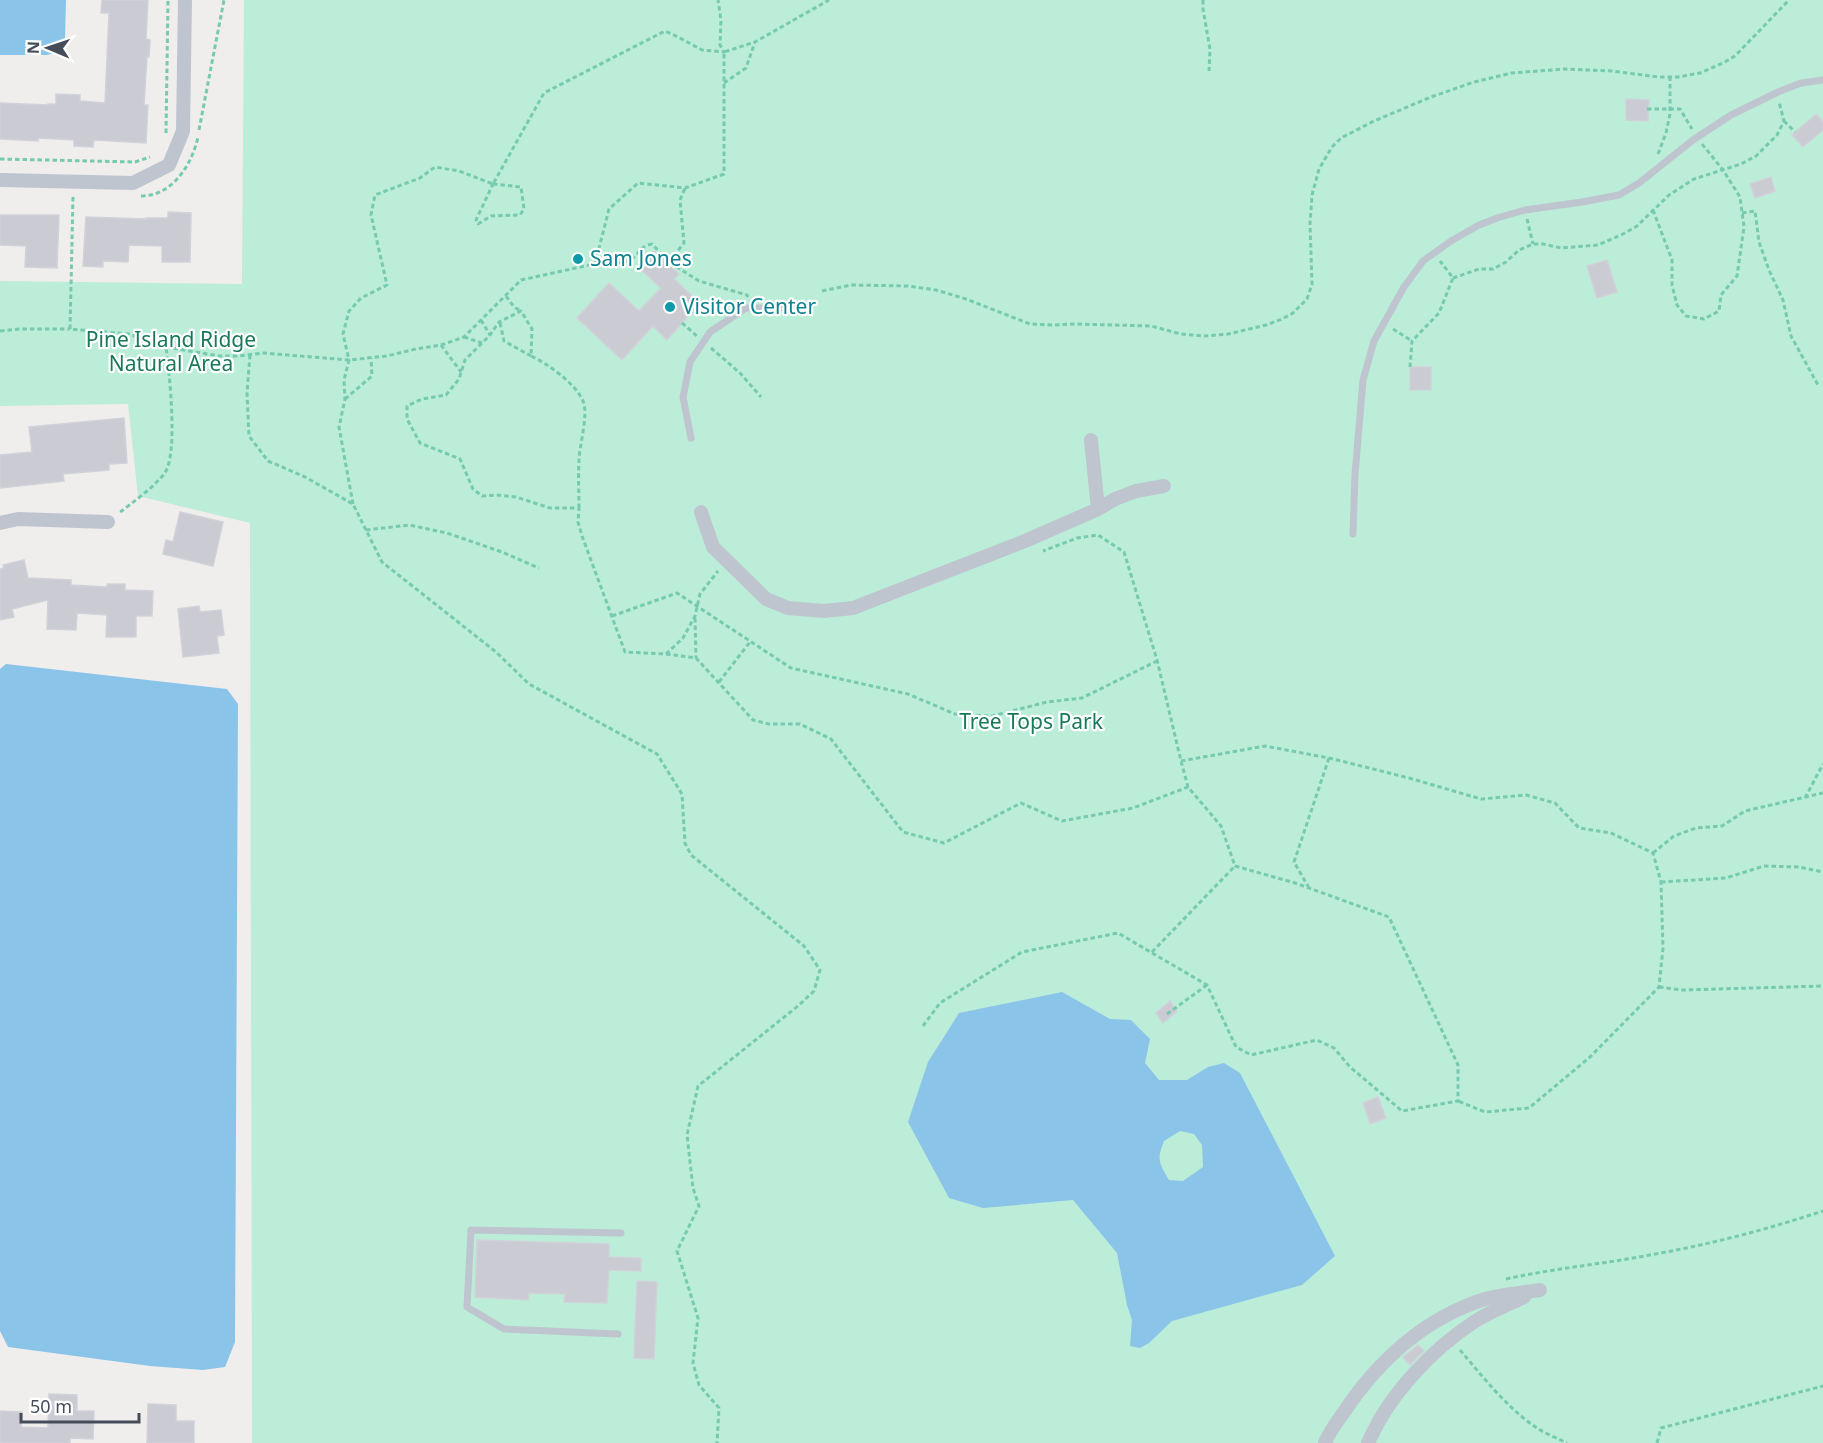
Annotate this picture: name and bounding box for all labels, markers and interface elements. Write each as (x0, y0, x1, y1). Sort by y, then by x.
north arrow (18, 18, 78, 78)
text: N (22, 41, 44, 54)
place label: Sam Jones (590, 244, 692, 272)
marker: Sam Jones (571, 252, 585, 266)
place label: Visitor Center (682, 292, 816, 320)
marker: Visitor Center (663, 300, 677, 314)
park label: Pine Island Ridge Natural Area (86, 325, 256, 377)
park label: Tree Tops Park (959, 707, 1104, 735)
scale bar (21, 1386, 140, 1424)
text: 50 m (30, 1394, 72, 1418)

